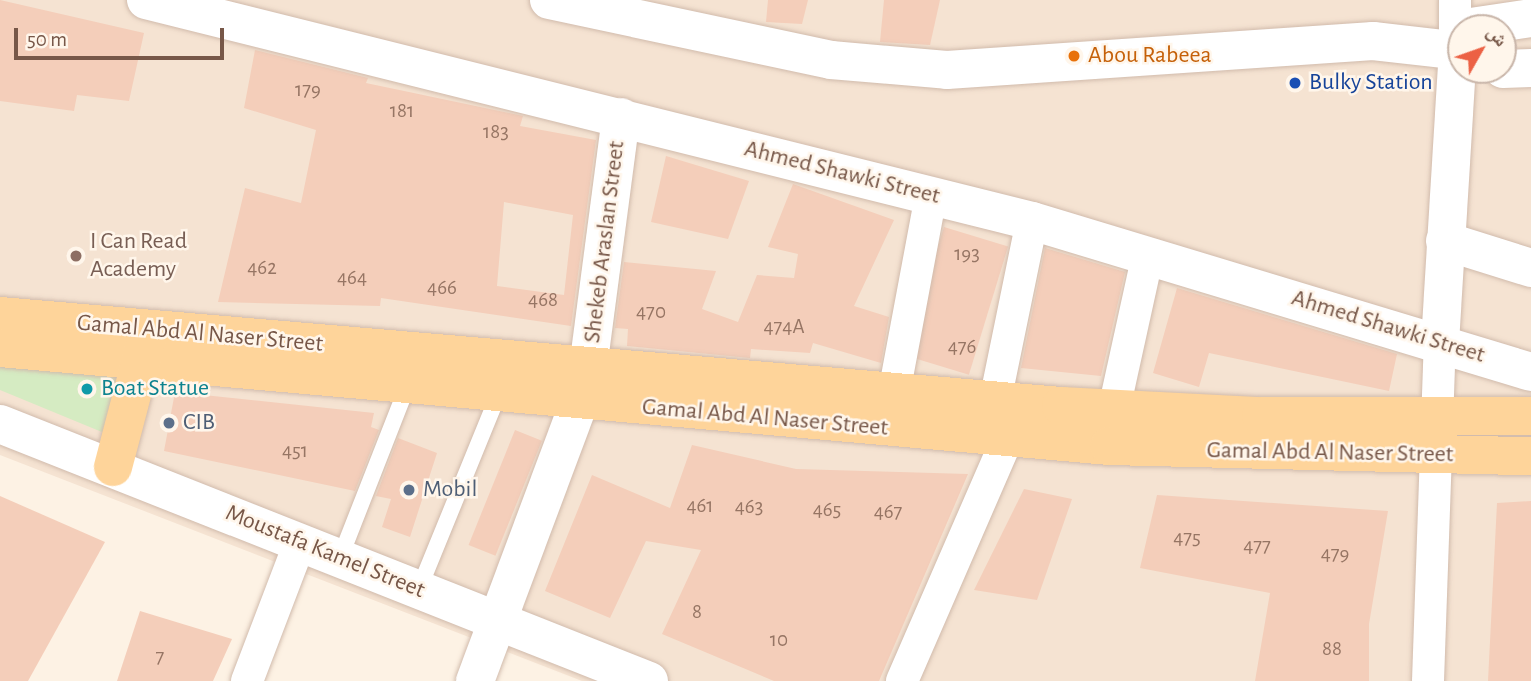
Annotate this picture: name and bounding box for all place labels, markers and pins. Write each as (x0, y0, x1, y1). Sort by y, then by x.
place label: Abou Rabeea (1088, 42, 1212, 70)
marker: Abou Rabeea (1066, 48, 1082, 64)
place label: Bulky Station (1309, 69, 1433, 97)
marker: Bulky Station (1287, 75, 1303, 91)
place label: I Can Read Academy (90, 228, 187, 284)
marker: I Can Read Academy (68, 248, 84, 264)
place label: Boat Statue (101, 375, 209, 403)
marker: Boat Statue (79, 381, 95, 397)
place label: CIB (183, 409, 215, 437)
marker: CIB (161, 415, 177, 431)
place label: Mobil (423, 476, 477, 504)
marker: Mobil (401, 482, 417, 498)

